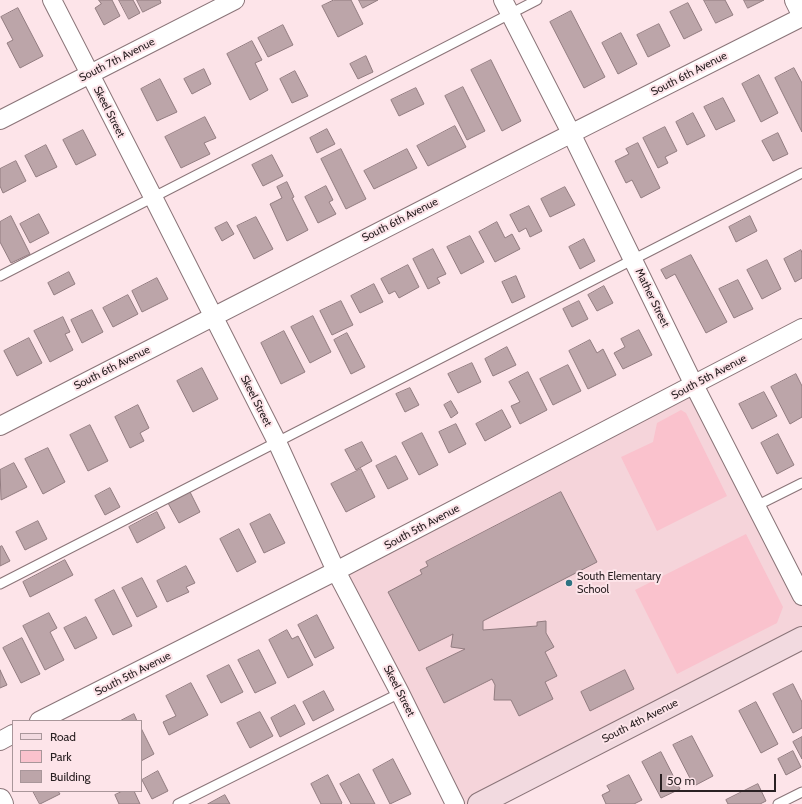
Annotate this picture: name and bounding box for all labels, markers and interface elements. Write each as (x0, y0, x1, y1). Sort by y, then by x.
street label: South 7th Avenue (77, 35, 157, 85)
street label: South 6th Avenue (649, 49, 729, 99)
street label: Skeel Street (90, 84, 128, 140)
street label: South 6th Avenue (360, 195, 440, 245)
street label: Mather Street (632, 267, 672, 329)
street label: South 6th Avenue (72, 343, 152, 393)
street label: South 5th Avenue (669, 352, 749, 402)
street label: Skeel Street (237, 373, 275, 429)
street label: South 5th Avenue (382, 502, 462, 552)
place label: South Elementary School (577, 570, 661, 596)
marker: South Elementary School (564, 578, 574, 588)
street label: South 5th Avenue (93, 649, 173, 699)
street label: Skeel Street (380, 663, 418, 719)
street label: South 4th Avenue (600, 696, 680, 746)
legend (12, 720, 142, 792)
text: Road (50, 729, 76, 744)
text: Park (50, 749, 72, 764)
scale bar (662, 766, 778, 792)
text: Building (50, 769, 91, 784)
text: 50 m (667, 773, 695, 788)

